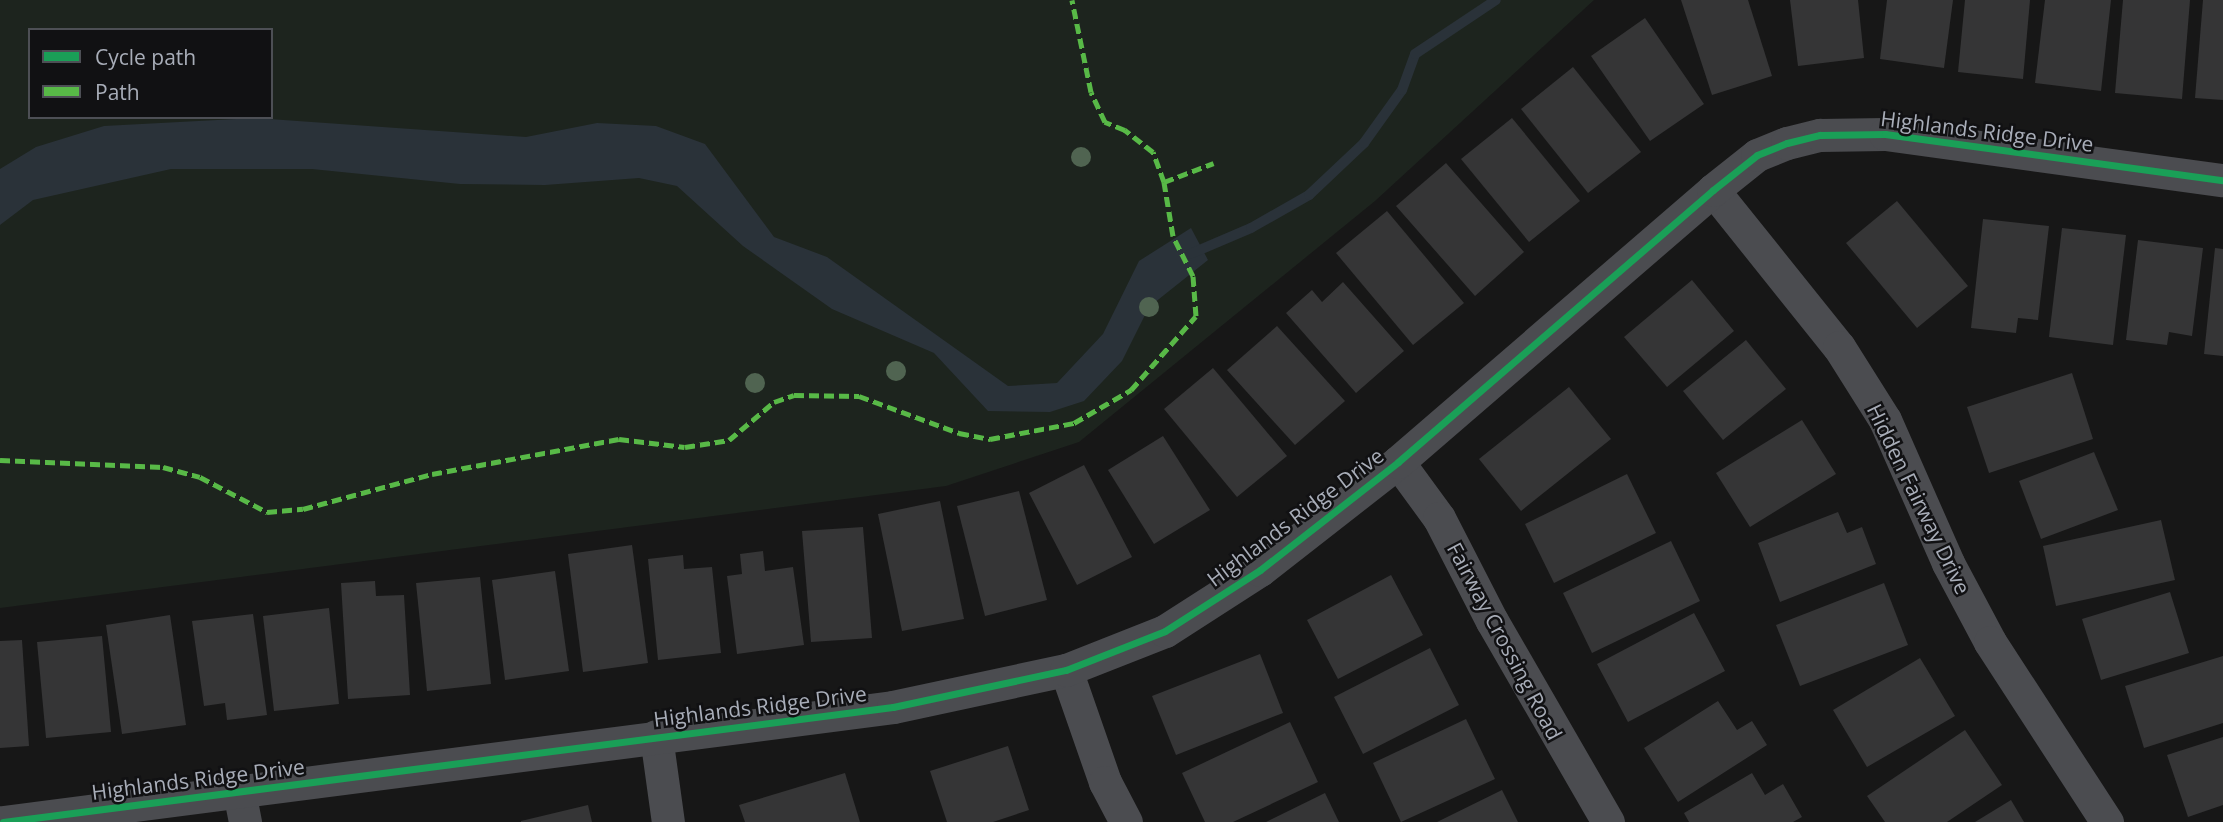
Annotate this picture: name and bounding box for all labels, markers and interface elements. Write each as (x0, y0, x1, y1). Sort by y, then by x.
legend (28, 28, 273, 119)
text: Cycle path (95, 43, 196, 71)
text: Path (95, 78, 140, 106)
street label: Highlands Ridge Drive (1879, 105, 2095, 157)
street label: Hidden Fairway Drive (1862, 400, 1976, 598)
street label: Highlands Ridge Drive (1202, 442, 1388, 592)
street label: Fairway Crossing Road (1442, 538, 1568, 744)
street label: Highlands Ridge Drive (652, 680, 868, 732)
street label: Highlands Ridge Drive (90, 753, 306, 805)

